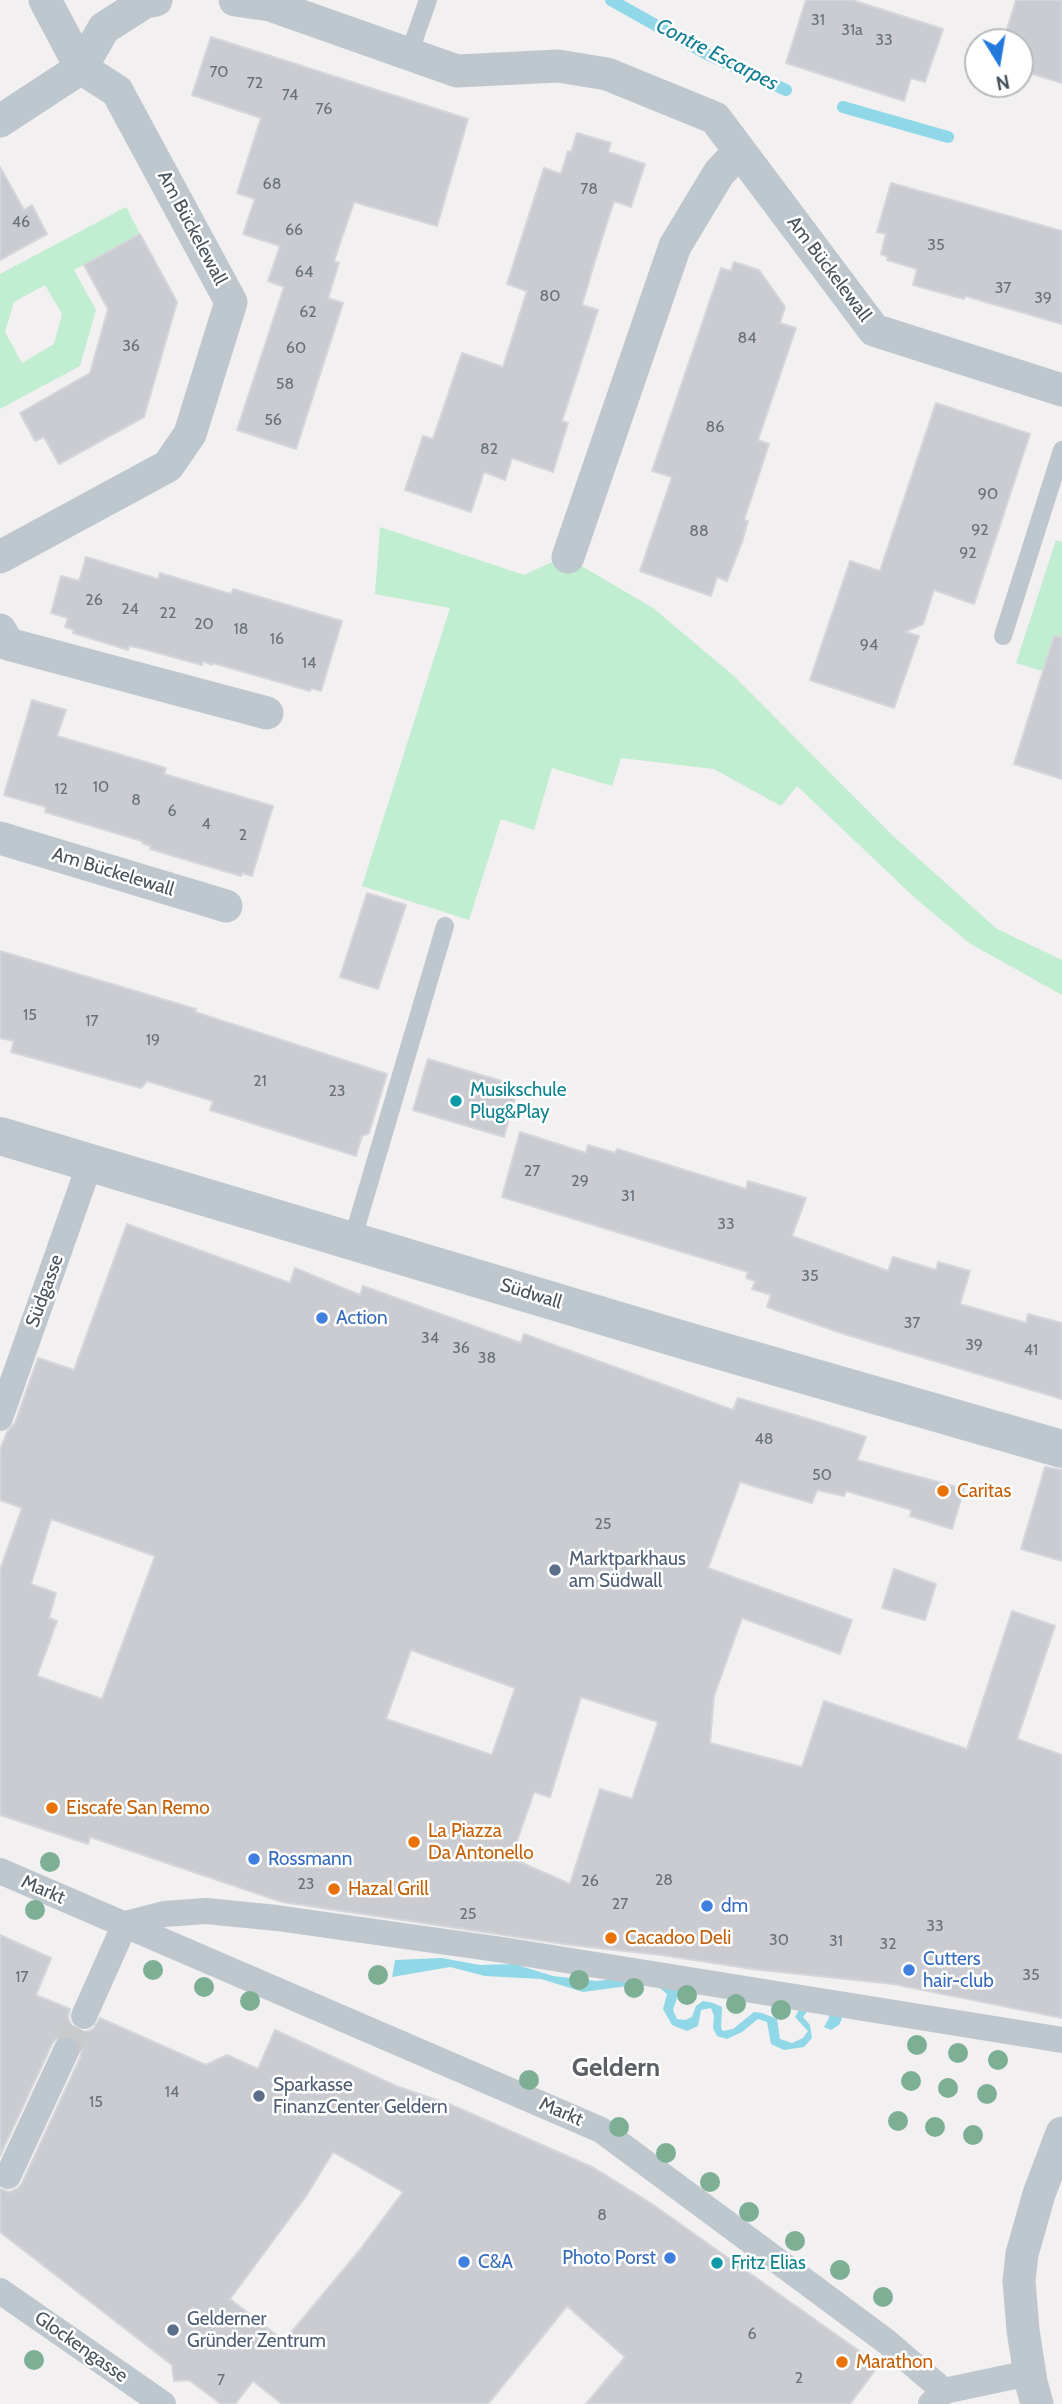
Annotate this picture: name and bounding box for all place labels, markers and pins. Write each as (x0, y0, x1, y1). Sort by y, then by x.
place label: Musikschule Plug&Play (470, 1079, 566, 1123)
marker: Musikschule Plug&Play (448, 1093, 464, 1109)
place label: Action (336, 1307, 388, 1329)
marker: Action (314, 1310, 330, 1326)
place label: Caritas (957, 1480, 1011, 1502)
marker: Caritas (935, 1483, 951, 1499)
place label: Marktparkhaus am Südwall (569, 1548, 686, 1592)
marker: Marktparkhaus am Südwall (547, 1562, 563, 1578)
place label: Eiscafe San Remo (66, 1797, 210, 1819)
marker: Eiscafe San Remo (44, 1800, 60, 1816)
place label: La Piazza Da Antonello (428, 1820, 534, 1864)
marker: La Piazza Da Antonello (406, 1834, 422, 1850)
place label: Rossmann (268, 1848, 352, 1870)
marker: Rossmann (246, 1851, 262, 1867)
place label: Hazal Grill (348, 1878, 429, 1900)
marker: Hazal Grill (326, 1881, 342, 1897)
place label: dm (721, 1895, 748, 1917)
marker: dm (699, 1898, 715, 1914)
place label: Cacadoo Deli (625, 1927, 731, 1949)
marker: Cacadoo Deli (603, 1930, 619, 1946)
place label: Cutters hair-club (923, 1948, 994, 1992)
marker: Cutters hair-club (901, 1962, 917, 1978)
place label: Sparkasse FinanzCenter Geldern (273, 2074, 448, 2118)
marker: Sparkasse FinanzCenter Geldern (251, 2088, 267, 2104)
place label: Photo Porst (562, 2247, 656, 2269)
marker: Photo Porst (662, 2250, 678, 2266)
place label: C&A (478, 2251, 513, 2273)
place label: Fritz Elias (731, 2252, 806, 2274)
marker: C&A (456, 2254, 472, 2270)
marker: Fritz Elias (709, 2255, 725, 2271)
place label: Gelderner Gründer Zentrum (187, 2308, 326, 2352)
marker: Gelderner Gründer Zentrum (165, 2322, 181, 2338)
place label: Marathon (856, 2351, 933, 2373)
marker: Marathon (834, 2354, 850, 2370)

